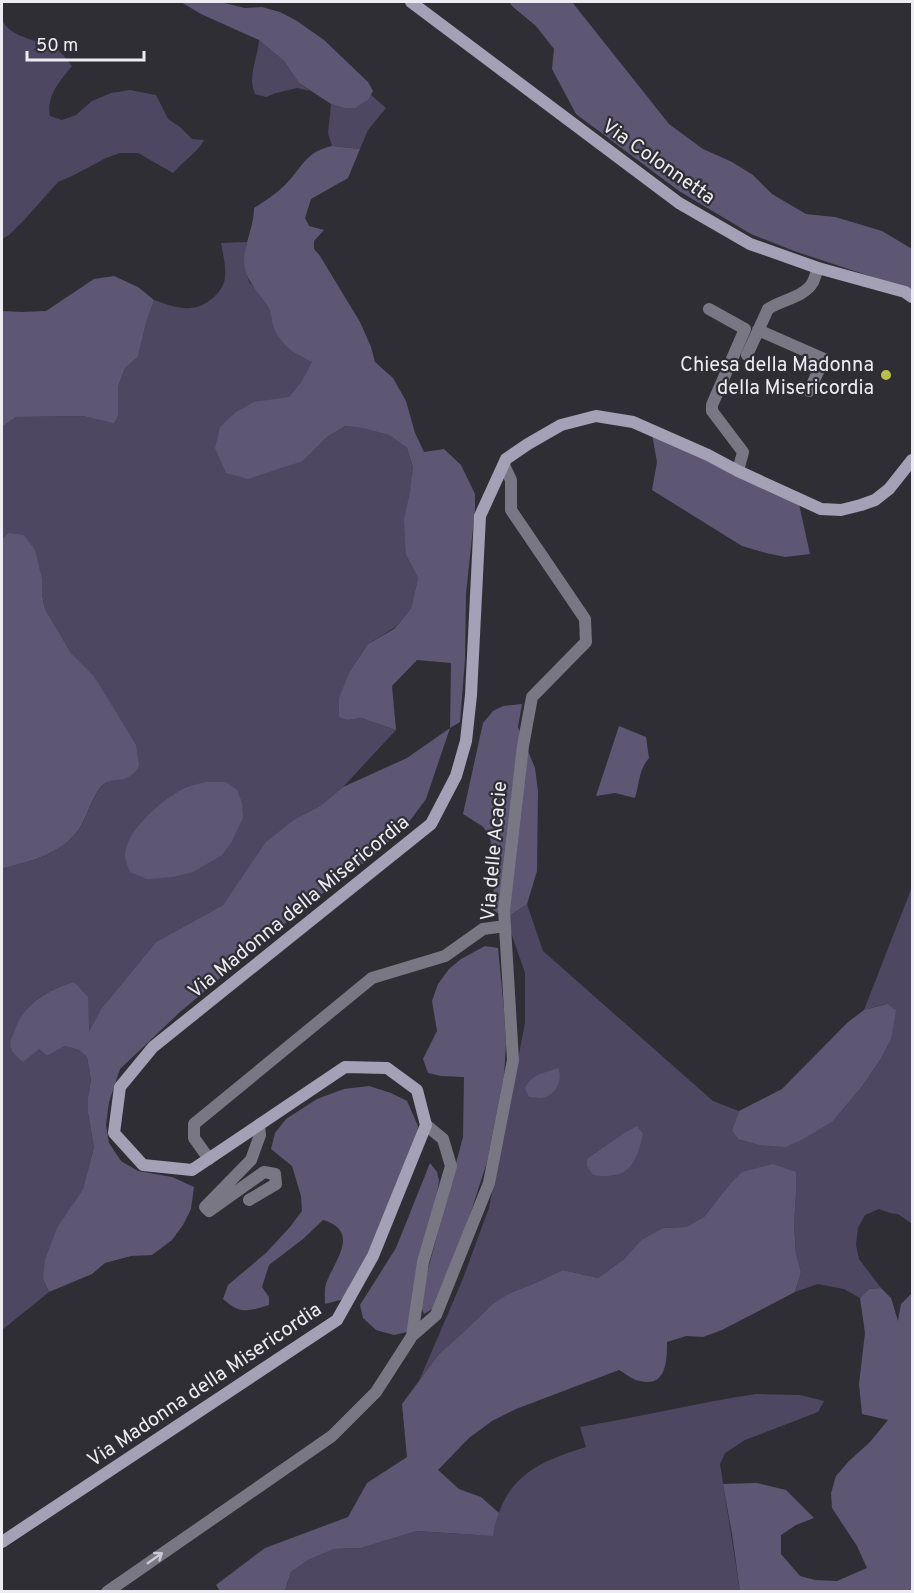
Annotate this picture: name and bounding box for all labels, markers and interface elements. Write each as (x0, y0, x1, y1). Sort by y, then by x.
scale bar (27, 24, 144, 62)
text: 50 m (36, 35, 78, 58)
street label: Via Colonnetta (596, 114, 720, 211)
place label: Chiesa della Madonna della Misericordia (680, 353, 874, 402)
marker: Chiesa della Madonna della Misericordia (879, 368, 893, 382)
street label: Via delle Acacie (476, 780, 514, 922)
street label: Via Madonna della Misericordia (183, 810, 415, 1005)
street label: Via Madonna della Misericordia (83, 1297, 327, 1474)
one-way arrow (146, 1552, 162, 1564)

